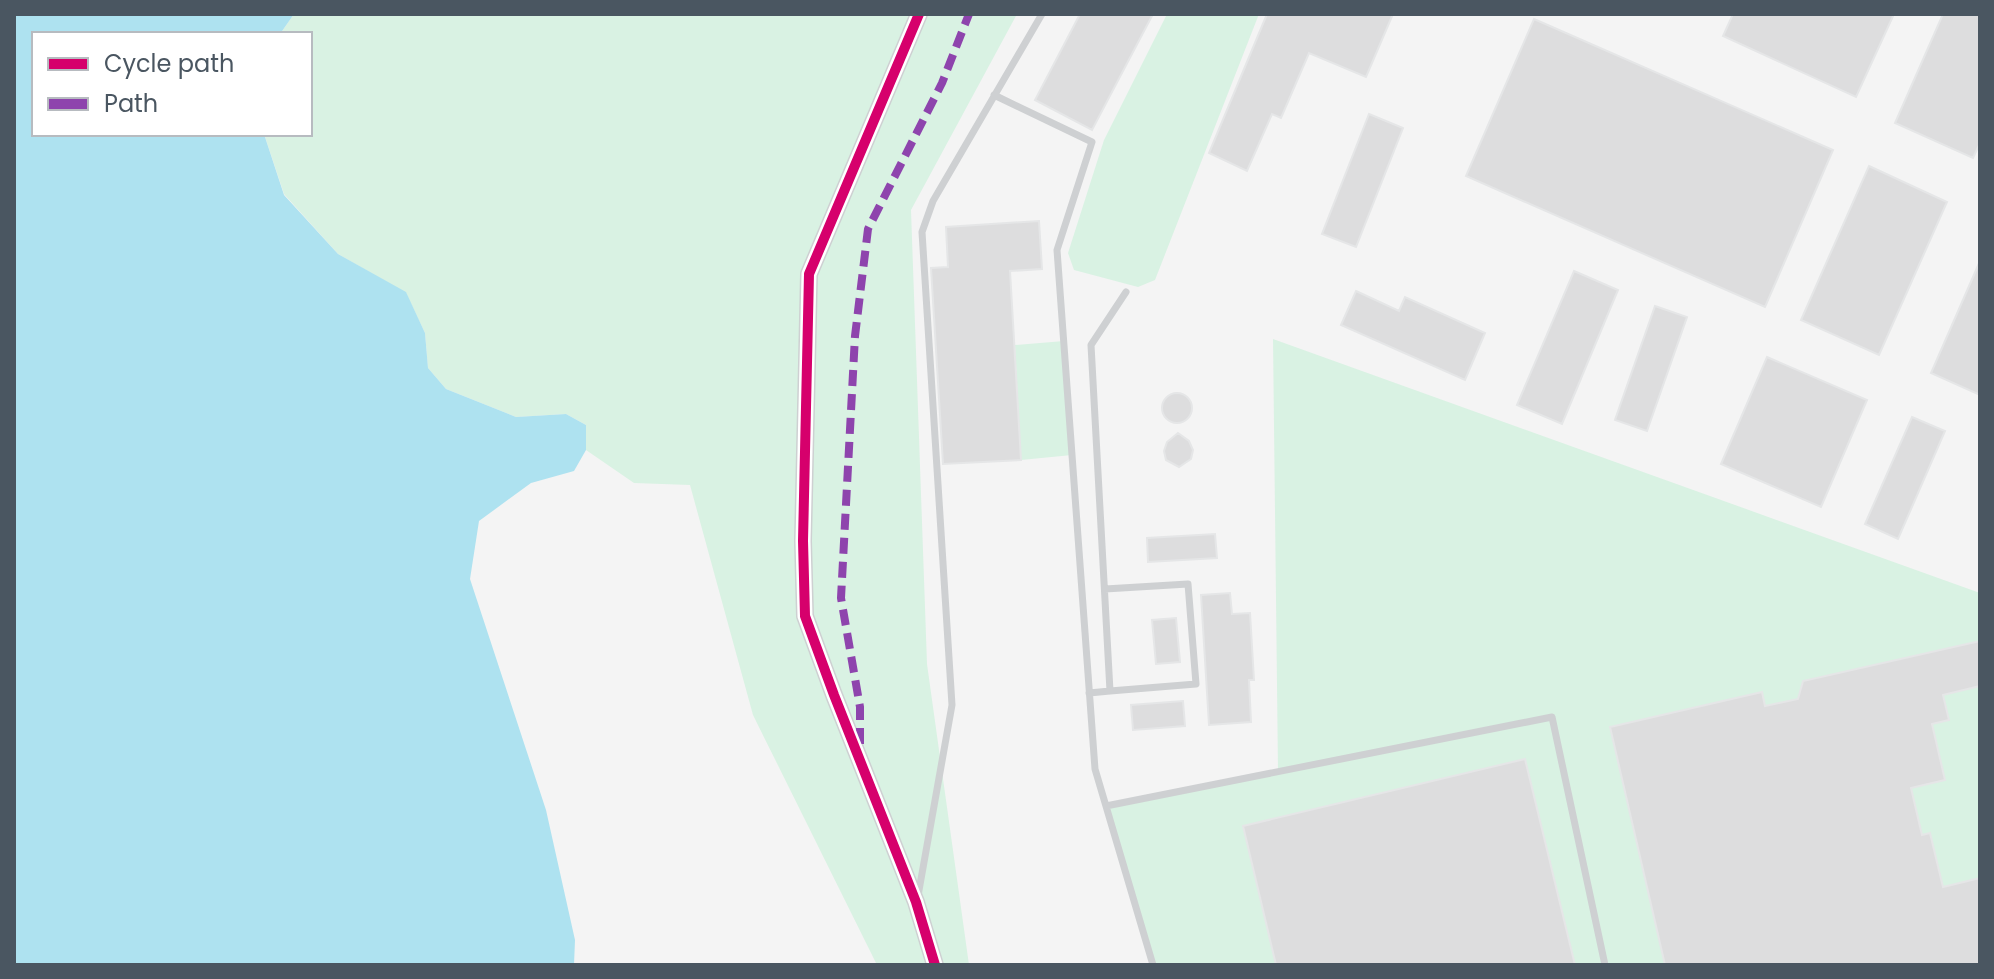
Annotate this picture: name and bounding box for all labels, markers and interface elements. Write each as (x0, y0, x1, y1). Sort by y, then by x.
legend (32, 32, 312, 136)
text: Cycle path (104, 47, 234, 80)
text: Path (104, 87, 158, 120)

